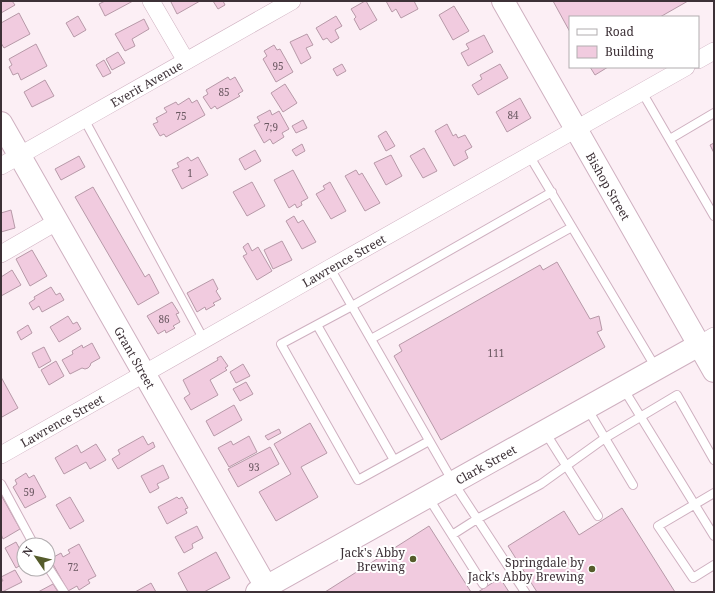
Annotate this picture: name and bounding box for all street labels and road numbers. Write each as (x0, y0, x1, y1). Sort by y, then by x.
street label: Everit Avenue (107, 56, 186, 111)
street label: Bishop Street (582, 149, 635, 223)
street label: Lawrence Street (299, 230, 388, 291)
street label: Grant Street (110, 323, 160, 392)
street label: Lawrence Street (17, 390, 107, 451)
street label: Clark Street (452, 440, 519, 488)

